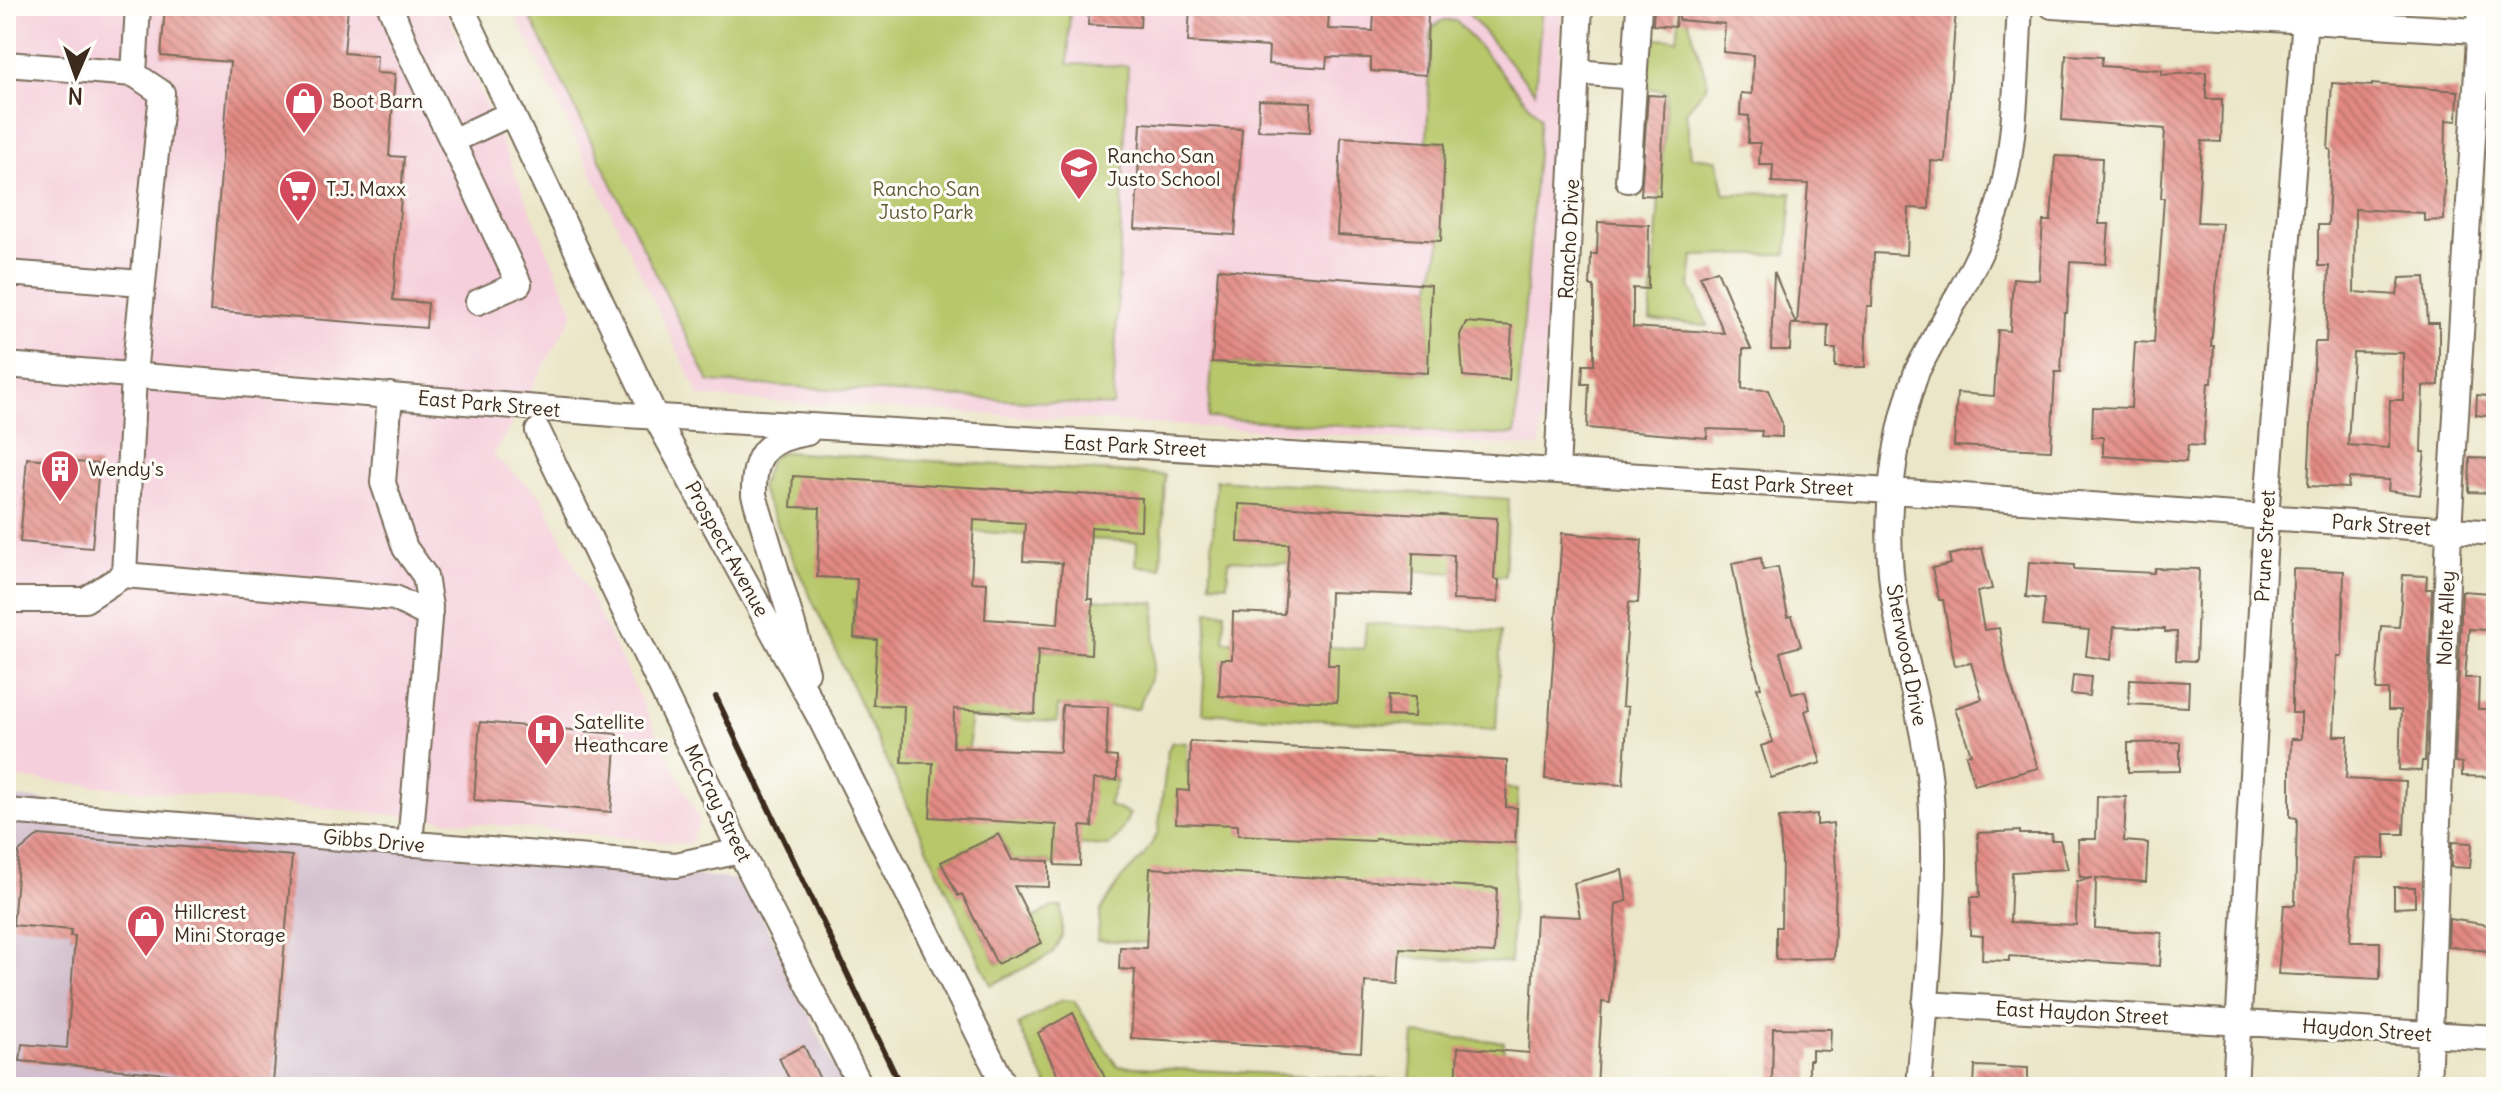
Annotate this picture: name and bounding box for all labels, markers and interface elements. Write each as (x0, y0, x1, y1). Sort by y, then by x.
north arrow (36, 36, 116, 116)
shop icon: Boot Barn (283, 80, 325, 135)
text: N (67, 82, 83, 110)
place label: Boot Barn (332, 88, 423, 113)
place label: Rancho San Justo School (1107, 143, 1220, 191)
school or university icon: Rancho San Justo School (1058, 146, 1100, 201)
supermarket icon: T.J. Maxx (277, 168, 319, 223)
place label: T.J. Maxx (326, 176, 406, 201)
park label: Rancho San Justo Park (872, 176, 980, 224)
street label: Rancho Drive (1553, 178, 1584, 300)
street label: East Park Street (417, 385, 562, 422)
street label: East Park Street (1063, 429, 1207, 462)
building icon: Wendy's (39, 448, 81, 503)
place label: Wendy's (88, 456, 164, 481)
street label: East Park Street (1710, 468, 1854, 501)
street label: Prospect Avenue (680, 477, 775, 621)
street label: Prune Street (2249, 489, 2280, 603)
street label: Park Street (2331, 509, 2432, 540)
street label: Nolte Alley (2431, 570, 2460, 666)
street label: Sherwood Drive (1882, 582, 1933, 728)
place label: Satellite Heathcare (574, 709, 668, 757)
hospital icon: Satellite Heathcare (525, 712, 567, 767)
street label: McCray Street (679, 740, 758, 866)
street label: Gibbs Drive (322, 824, 426, 857)
place label: Hillcrest Mini Storage (174, 899, 285, 947)
shop icon: Hillcrest Mini Storage (125, 903, 167, 958)
street label: East Haydon Street (1995, 995, 2169, 1030)
street label: Haydon Street (2301, 1013, 2433, 1047)

